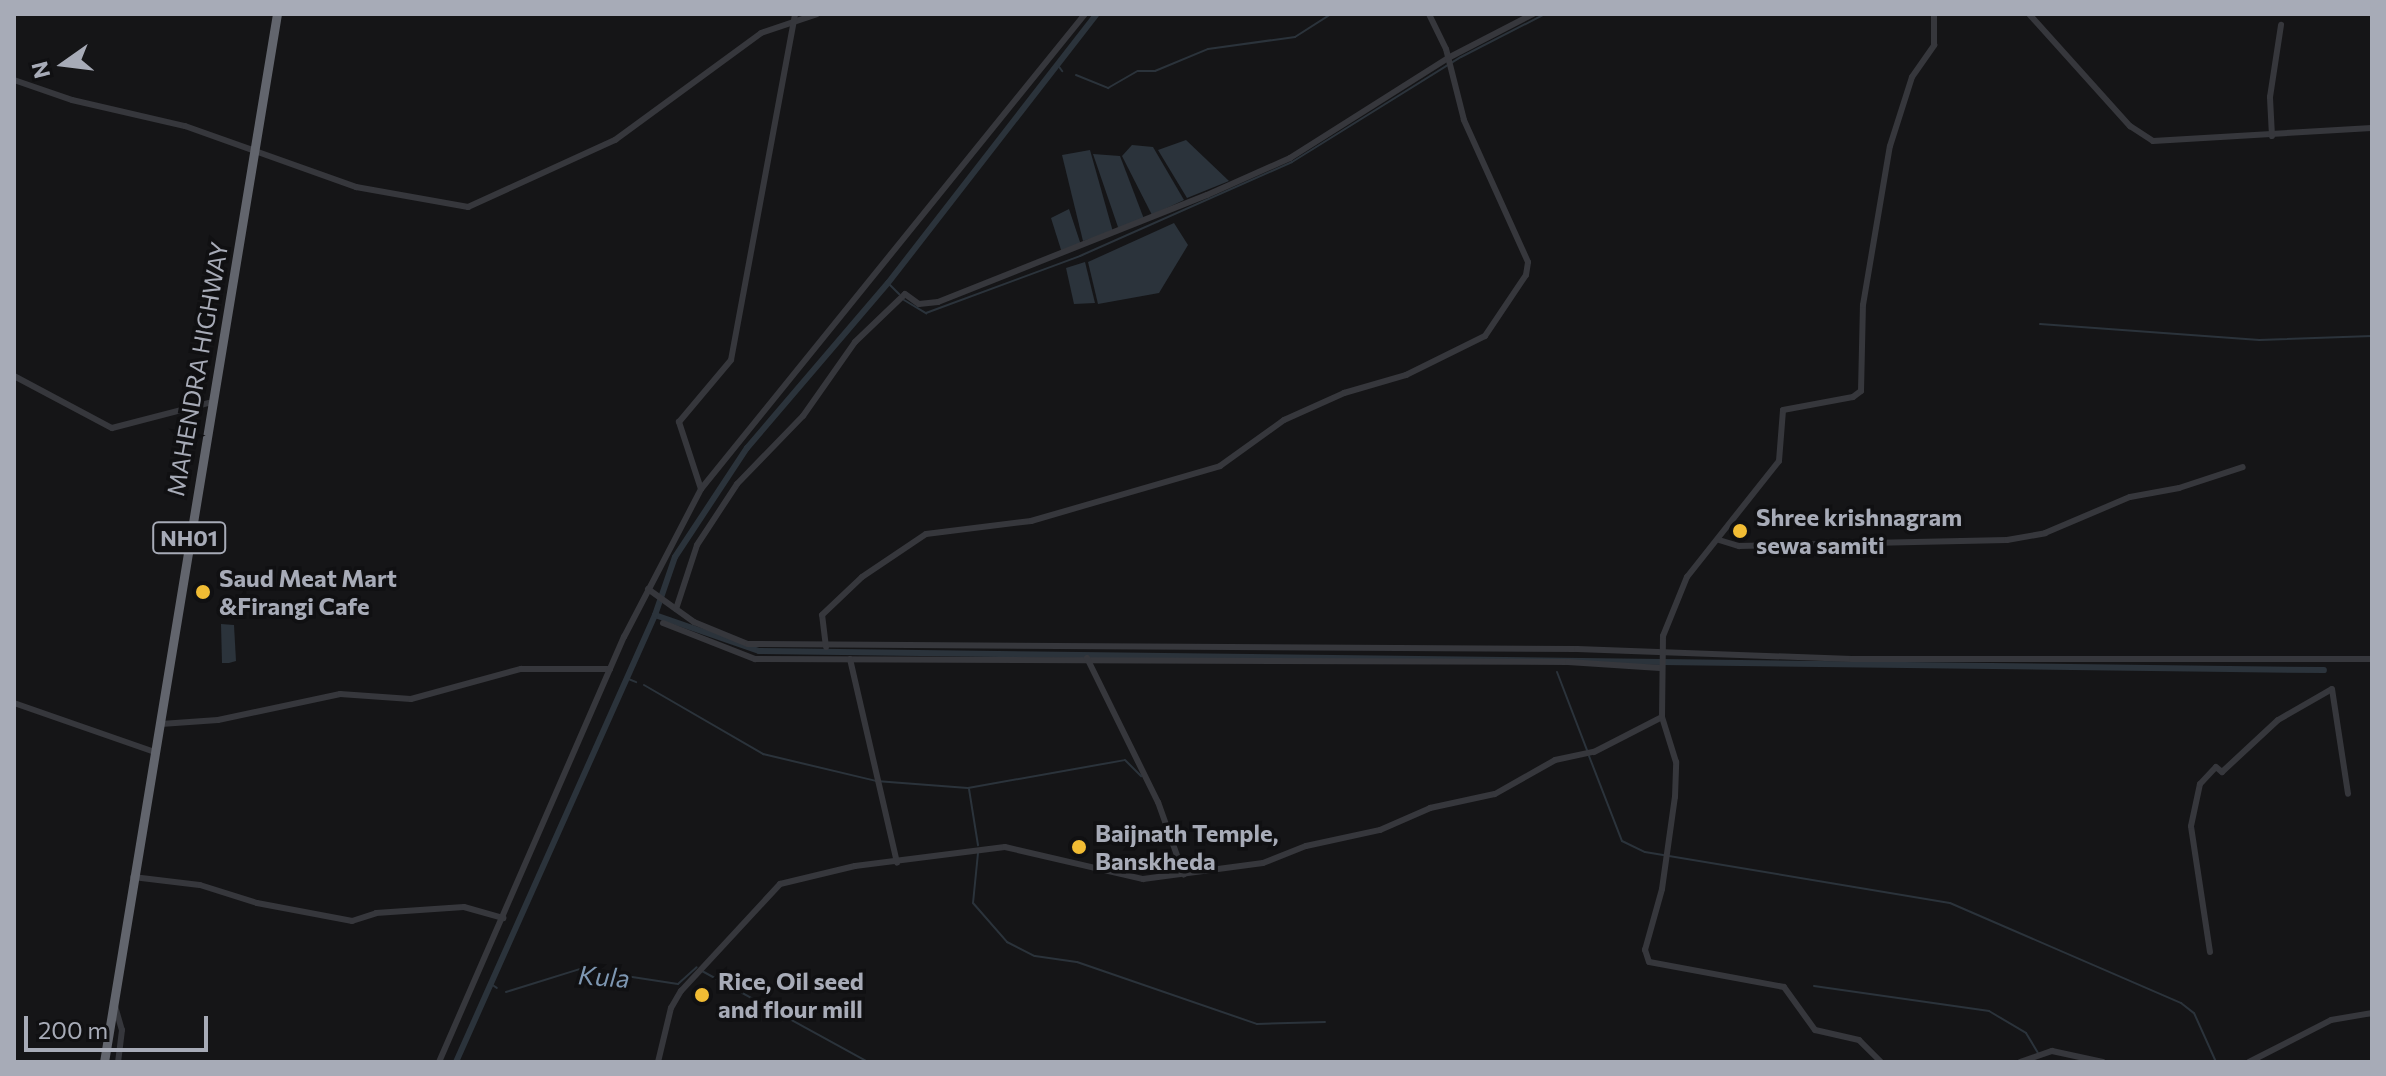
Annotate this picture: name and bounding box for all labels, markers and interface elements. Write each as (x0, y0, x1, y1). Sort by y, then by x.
north arrow (24, 24, 104, 104)
text: N (25, 59, 55, 81)
street label: MAHENDRA HIGHWAY (160, 240, 234, 498)
place label: Shree krishnagram sewa samiti (1756, 503, 1962, 559)
road number: NH01 (151, 520, 227, 556)
marker: Shree krishnagram sewa samiti (1731, 522, 1749, 540)
place label: Saud Meat Mart &Firangi Cafe (219, 564, 397, 620)
marker: Saud Meat Mart &Firangi Cafe (194, 583, 212, 601)
place label: Baijnath Temple, Banskheda (1095, 819, 1279, 875)
marker: Baijnath Temple, Banskheda (1070, 838, 1088, 856)
water label: Kula (577, 959, 631, 993)
place label: Rice, Oil seed and flour mill (718, 967, 864, 1023)
marker: Rice, Oil seed and flour mill (693, 986, 711, 1004)
scale bar (28, 1000, 212, 1050)
text: 200 m (38, 1015, 108, 1044)

